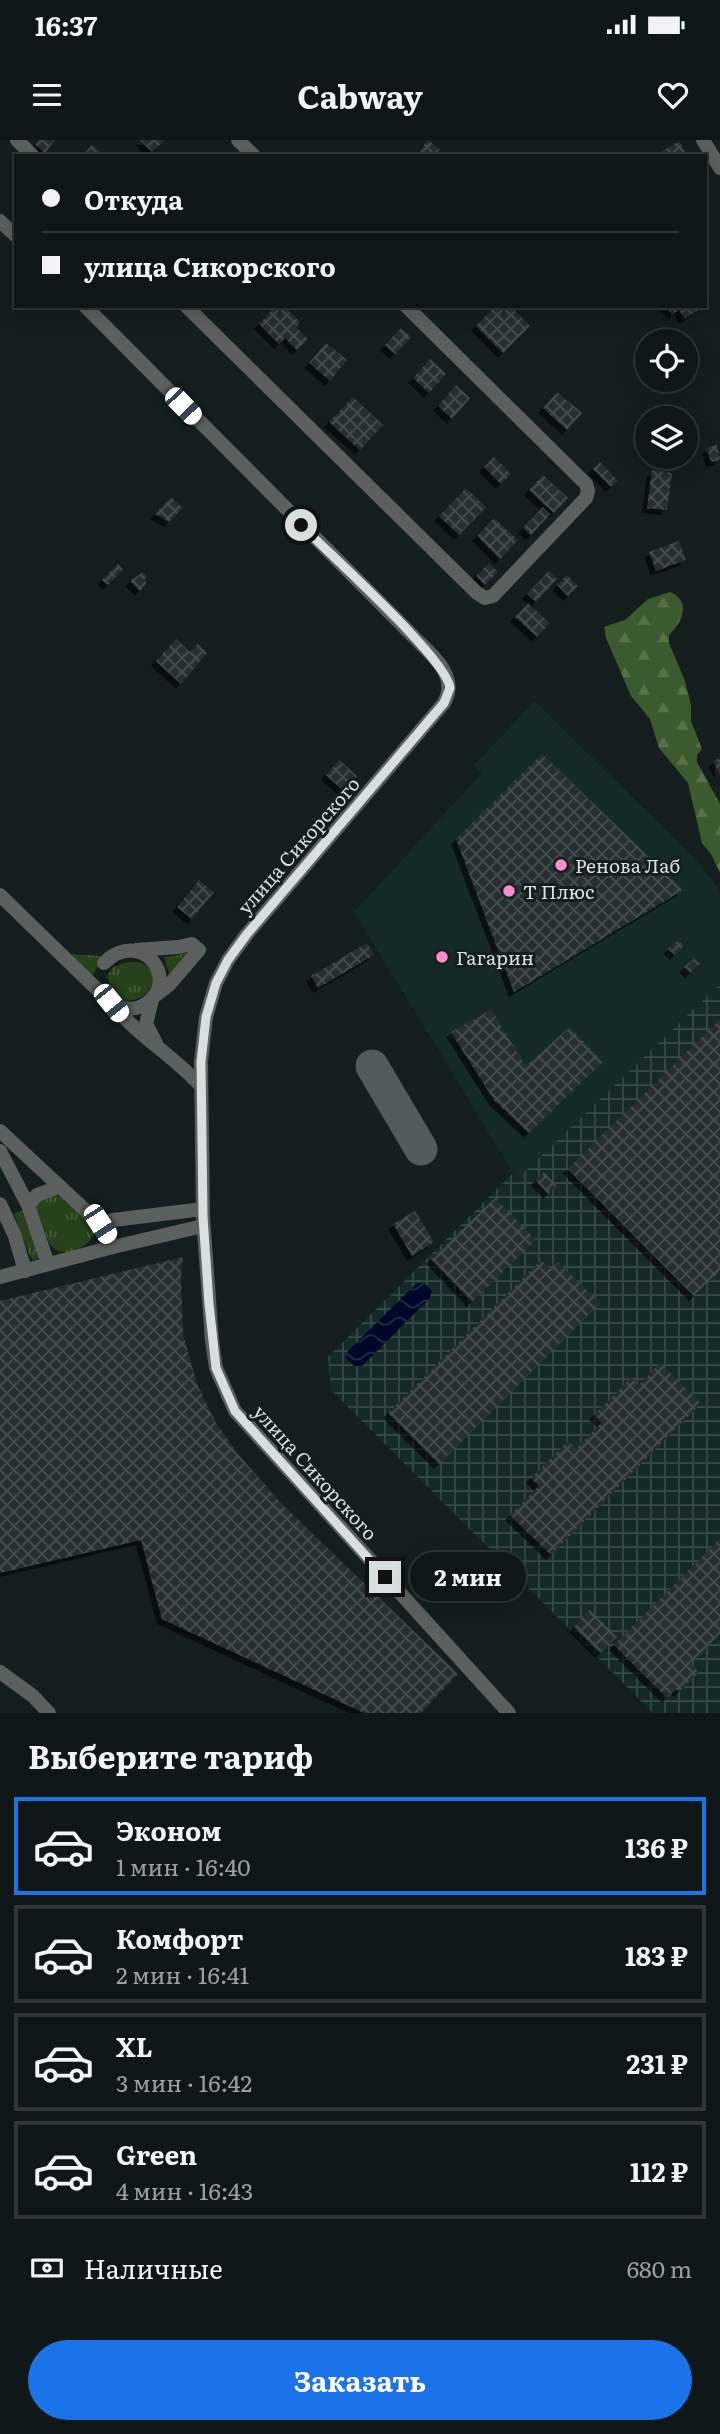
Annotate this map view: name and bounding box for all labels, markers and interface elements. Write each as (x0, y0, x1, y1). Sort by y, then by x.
text: 16:37 (35, 5, 97, 44)
text: Cabway (297, 71, 423, 119)
icon: menu (28, 76, 66, 114)
icon: heart (654, 76, 692, 114)
text: Откуда (84, 179, 183, 218)
text: улица Сикорского (84, 246, 336, 285)
map controls (635, 329, 698, 469)
button: locate (635, 329, 698, 392)
car (161, 384, 206, 428)
button: layers (635, 406, 698, 469)
route start (285, 509, 317, 541)
street label: улица Сикорского (230, 770, 366, 920)
place label: Ренова Лаб (575, 851, 680, 879)
marker: Ренова Лаб (553, 857, 569, 873)
place label: Т Плюс (523, 877, 595, 905)
marker: Т Плюс (501, 883, 517, 899)
place label: Гагарин (456, 943, 534, 971)
marker: Гагарин (434, 949, 450, 965)
car (90, 980, 133, 1026)
car (80, 1201, 121, 1247)
street label: улица Сикорского (247, 1398, 385, 1546)
callout: 2 мин (410, 1552, 525, 1602)
text: 2 мин (434, 1559, 502, 1593)
route end (369, 1561, 401, 1593)
text: Выберите тариф (28, 1731, 313, 1779)
text: Эконом (116, 1810, 221, 1849)
icon: car (32, 1815, 95, 1878)
text: 136 ₽ (625, 1827, 688, 1866)
text: 1 мин · 16:40 (116, 1849, 251, 1883)
text: Комфорт (116, 1918, 243, 1957)
icon: car (32, 1923, 95, 1986)
text: 183 ₽ (625, 1935, 688, 1974)
text: 2 мин · 16:41 (116, 1957, 249, 1991)
text: XL (116, 2026, 153, 2065)
icon: car (32, 2031, 95, 2094)
text: 231 ₽ (626, 2043, 688, 2082)
text: 3 мин · 16:42 (116, 2065, 252, 2099)
text: Green (116, 2134, 197, 2173)
icon: car (32, 2139, 95, 2202)
text: 112 ₽ (630, 2151, 688, 2190)
text: 4 мин · 16:43 (116, 2173, 253, 2207)
text: Наличные (84, 2248, 223, 2287)
icon: cash (28, 2249, 66, 2287)
text: 680 m (627, 2251, 692, 2285)
button: Заказать (28, 2340, 692, 2420)

